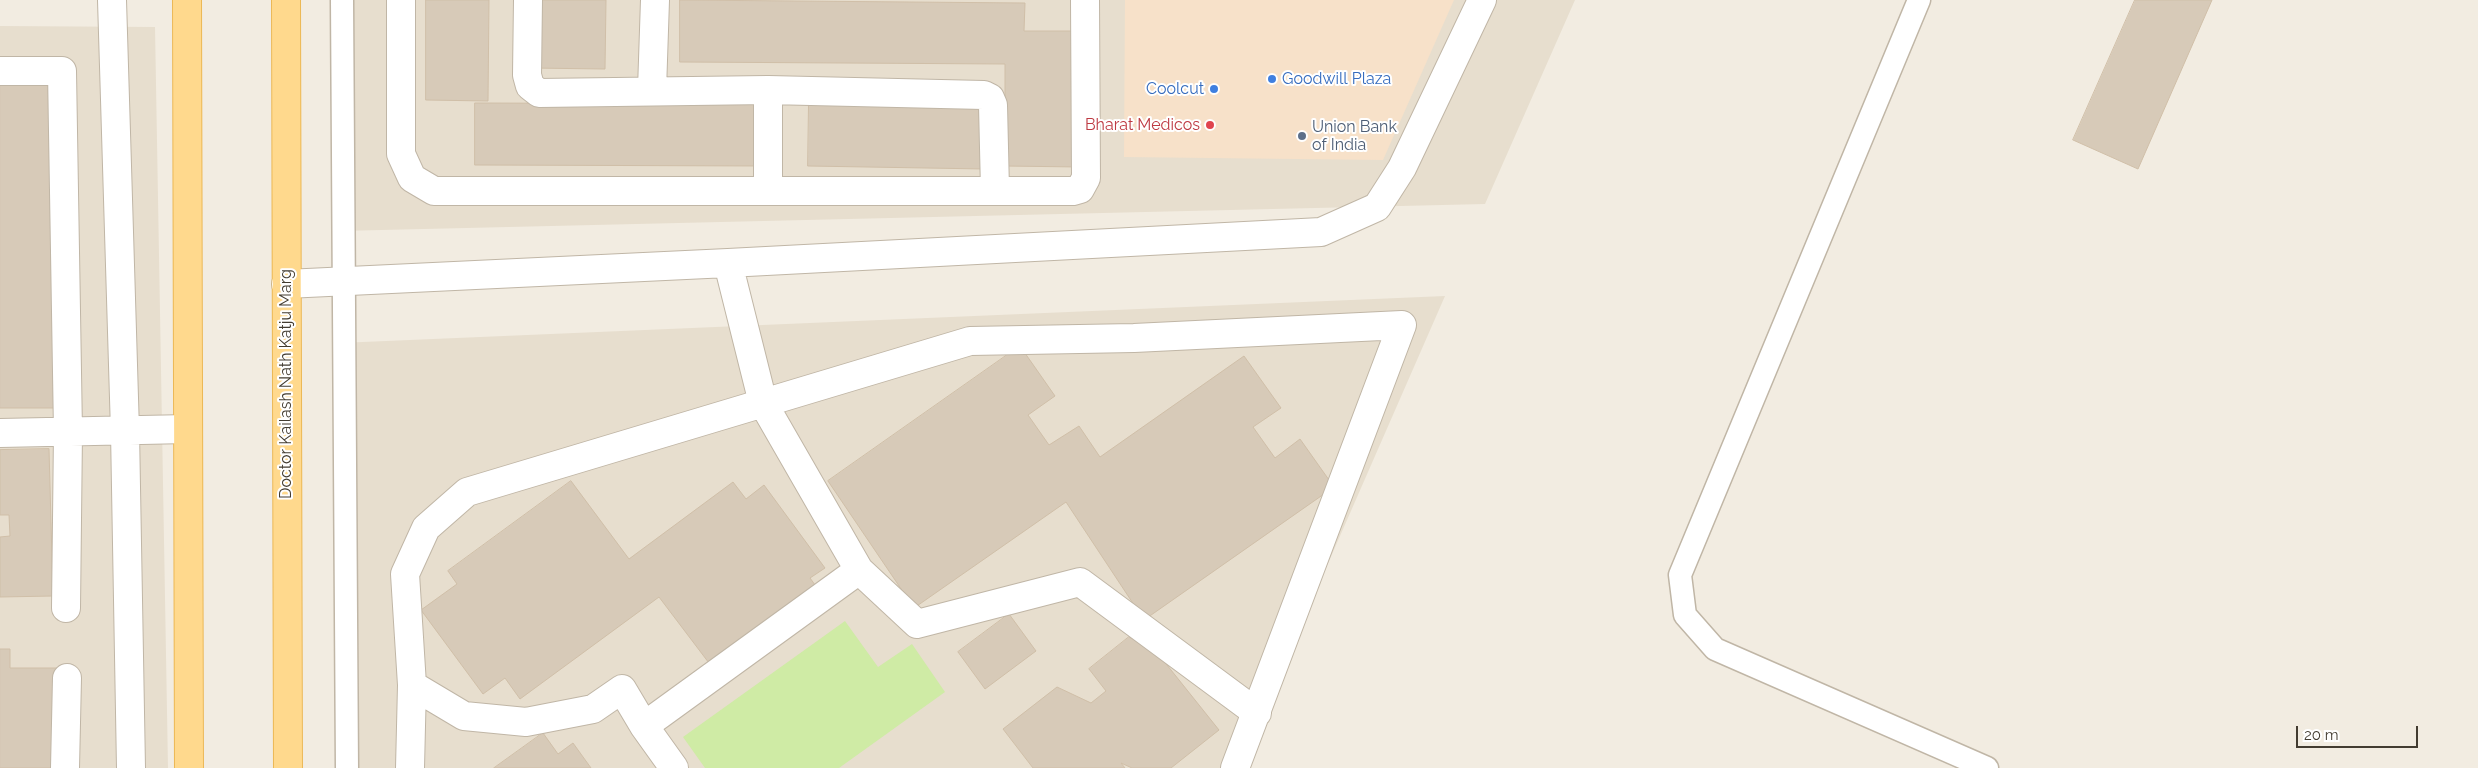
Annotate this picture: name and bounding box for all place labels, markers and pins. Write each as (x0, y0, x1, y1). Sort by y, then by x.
place label: Goodwill Plaza (1282, 69, 1391, 89)
marker: Goodwill Plaza (1266, 73, 1278, 85)
place label: Coolcut (1146, 79, 1204, 99)
marker: Coolcut (1208, 83, 1220, 95)
place label: Bharat Medicos (1085, 115, 1200, 135)
place label: Union Bank of India (1312, 117, 1397, 155)
marker: Bharat Medicos (1204, 119, 1216, 131)
marker: Union Bank of India (1296, 130, 1308, 142)

